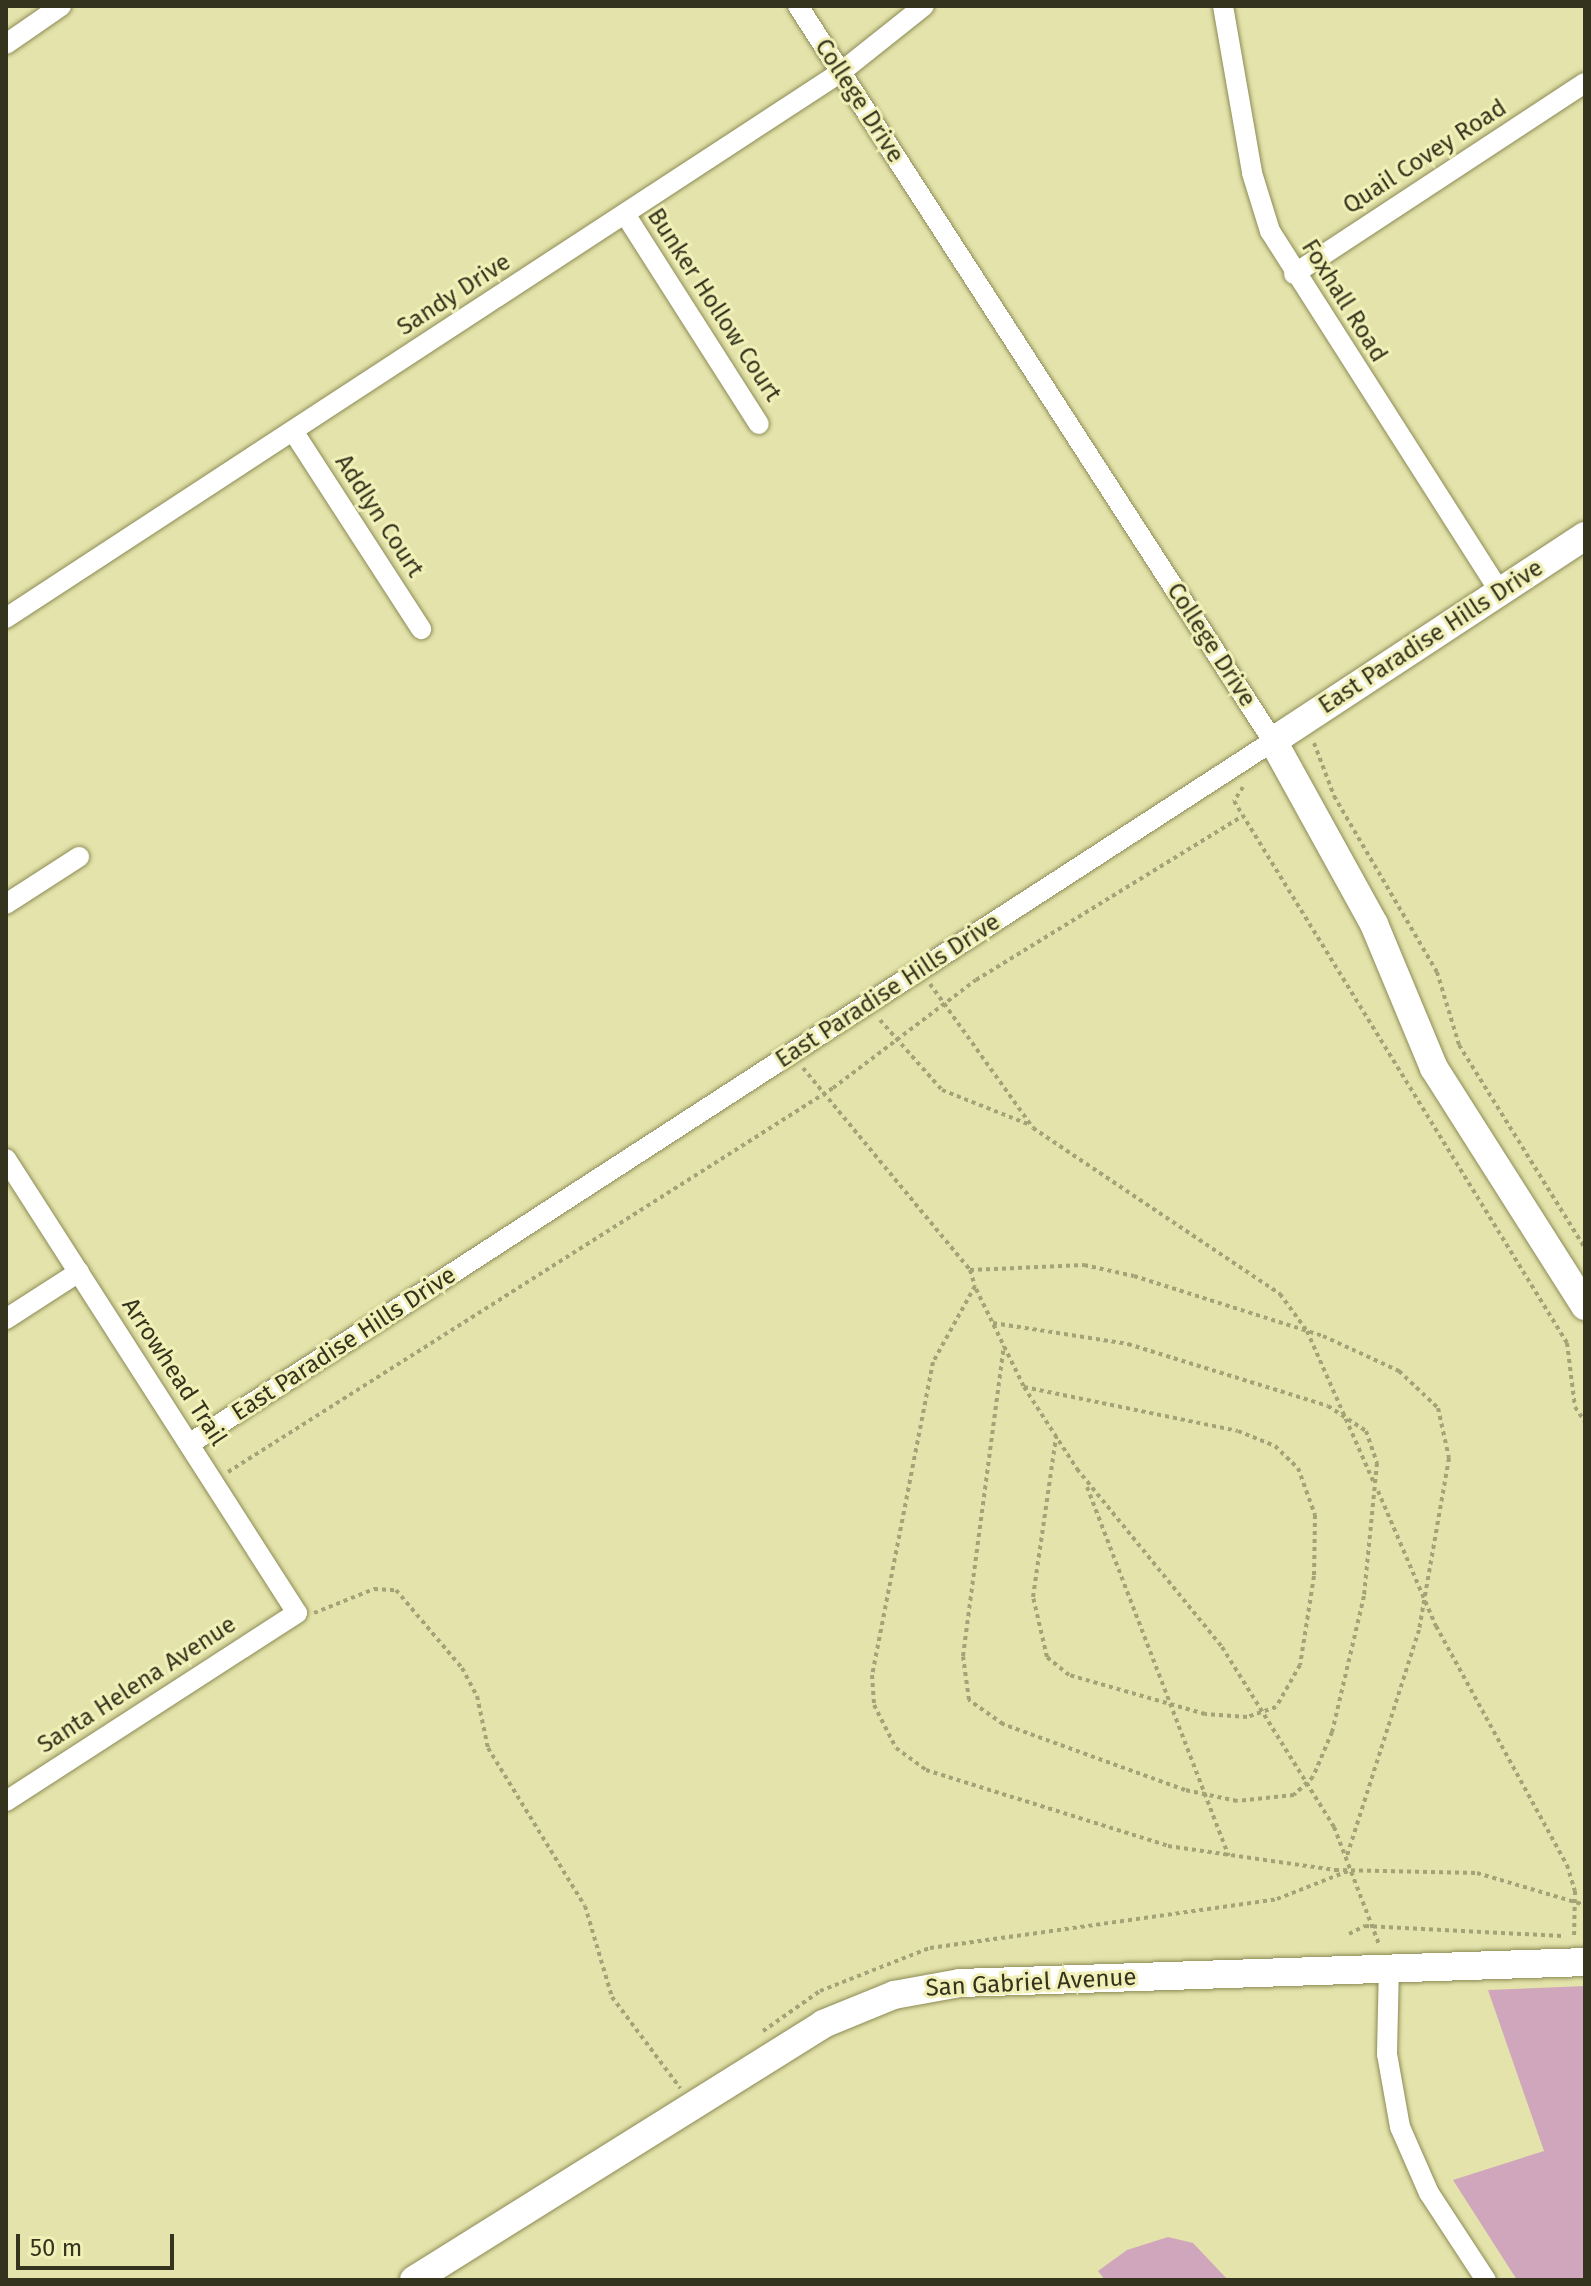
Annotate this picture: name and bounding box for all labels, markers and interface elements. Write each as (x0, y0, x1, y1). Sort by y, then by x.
street label: College Drive (808, 34, 910, 168)
street label: Quail Covey Road (1338, 93, 1512, 221)
street label: Bunker Hollow Court (641, 203, 787, 407)
street label: Foxhall Road (1295, 234, 1393, 368)
street label: Sandy Drive (392, 248, 516, 342)
street label: Addlyn Court (329, 449, 429, 583)
street label: East Paradise Hills Drive (1313, 554, 1549, 720)
street label: College Drive (1160, 578, 1262, 712)
street label: East Paradise Hills Drive (770, 908, 1006, 1074)
street label: East Paradise Hills Drive (226, 1261, 462, 1427)
street label: Arrowhead Trail (116, 1293, 232, 1451)
street label: Santa Helena Avenue (32, 1610, 242, 1760)
street label: San Gabriel Avenue (925, 1963, 1137, 2003)
scale bar (20, 2218, 178, 2268)
text: 50 m (30, 2234, 82, 2262)

